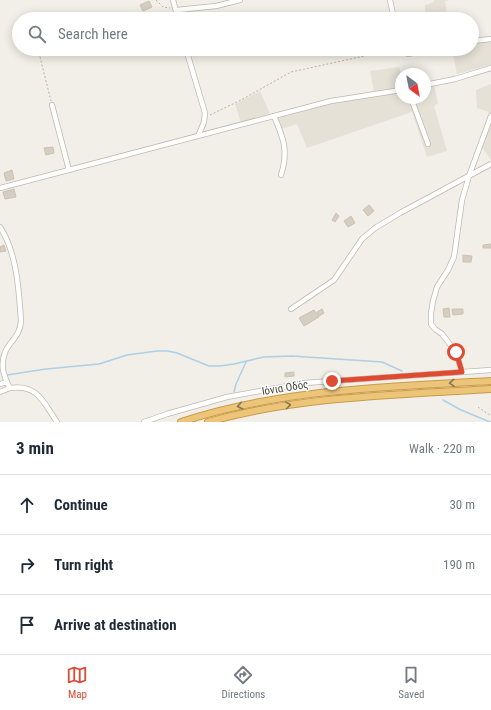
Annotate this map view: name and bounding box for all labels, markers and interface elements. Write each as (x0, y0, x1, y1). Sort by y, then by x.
search box (12, 12, 479, 56)
icon: search (26, 23, 48, 45)
text: Search here (58, 25, 128, 43)
north arrow (395, 68, 431, 104)
route start (447, 343, 465, 361)
route end (323, 372, 341, 390)
street label: Ιόνια Οδός (261, 378, 309, 398)
one-way arrow (449, 379, 455, 388)
one-way arrow (236, 401, 243, 410)
one-way arrow (284, 401, 291, 410)
text: 3 min (16, 438, 54, 458)
text: Walk · 220 m (409, 441, 475, 456)
icon: ahead (16, 494, 38, 516)
text: Continue (54, 496, 108, 514)
text: 30 m (449, 497, 475, 512)
icon: right (16, 554, 38, 576)
text: Turn right (54, 556, 113, 574)
text: 190 m (443, 557, 475, 572)
icon: arrive (16, 614, 38, 636)
text: Arrive at destination (54, 616, 177, 634)
tab: Map (66, 664, 88, 701)
tab: Directions (221, 664, 265, 701)
tab: Saved (398, 664, 425, 701)

